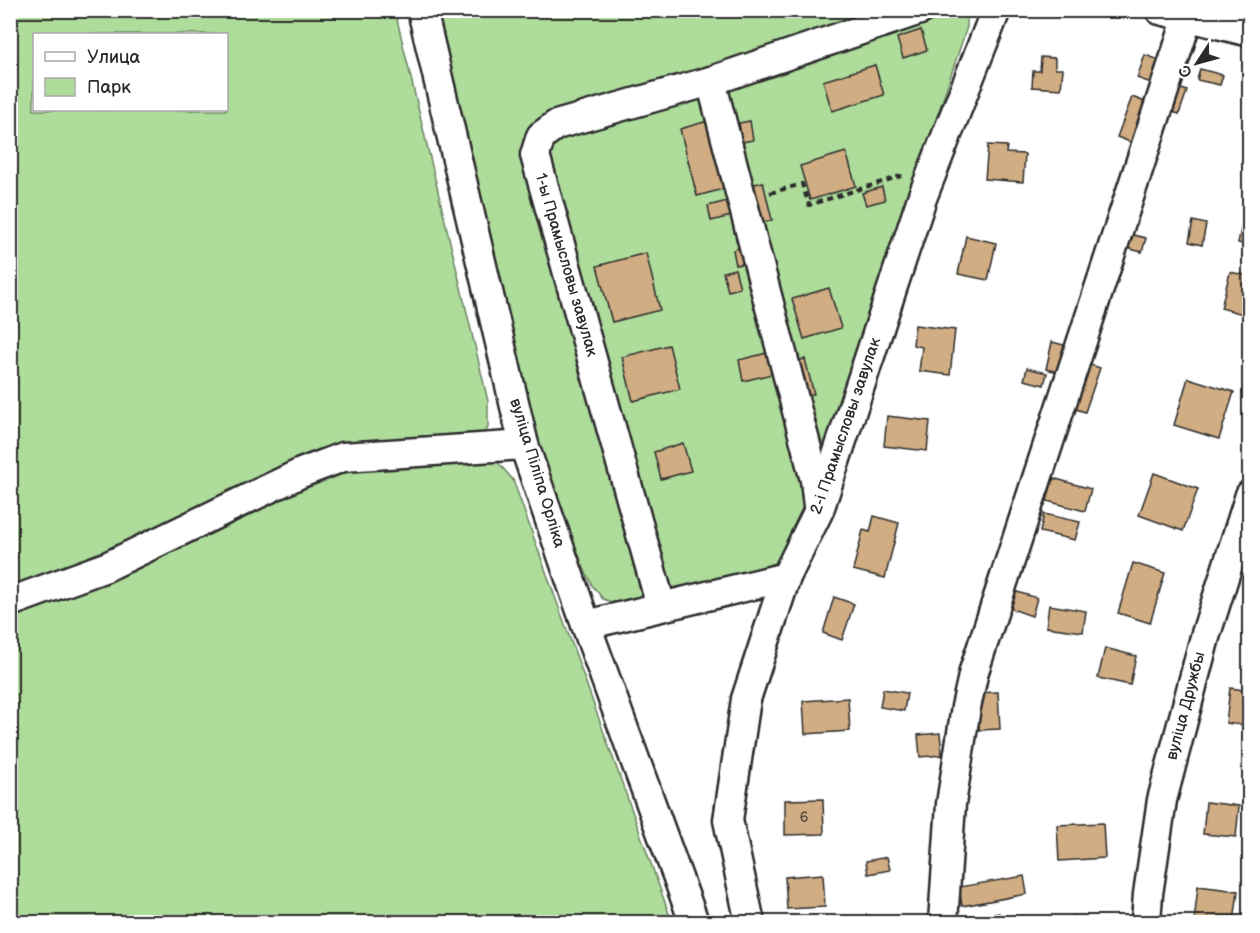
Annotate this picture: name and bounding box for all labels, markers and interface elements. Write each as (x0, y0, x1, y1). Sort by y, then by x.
legend (33, 33, 228, 111)
north arrow (1167, 33, 1227, 93)
text: Улица (87, 47, 141, 68)
text: С (1175, 61, 1197, 81)
text: Парк (87, 77, 131, 98)
street label: 1-ы Прамысловы завулак (531, 171, 601, 359)
street label: 2-і Прамысловы завулак (807, 335, 885, 517)
street label: вуліца Піліпа Орліка (505, 396, 569, 550)
street label: вуліца Дружбы (1162, 650, 1210, 762)
house number: 6 (800, 809, 809, 826)

